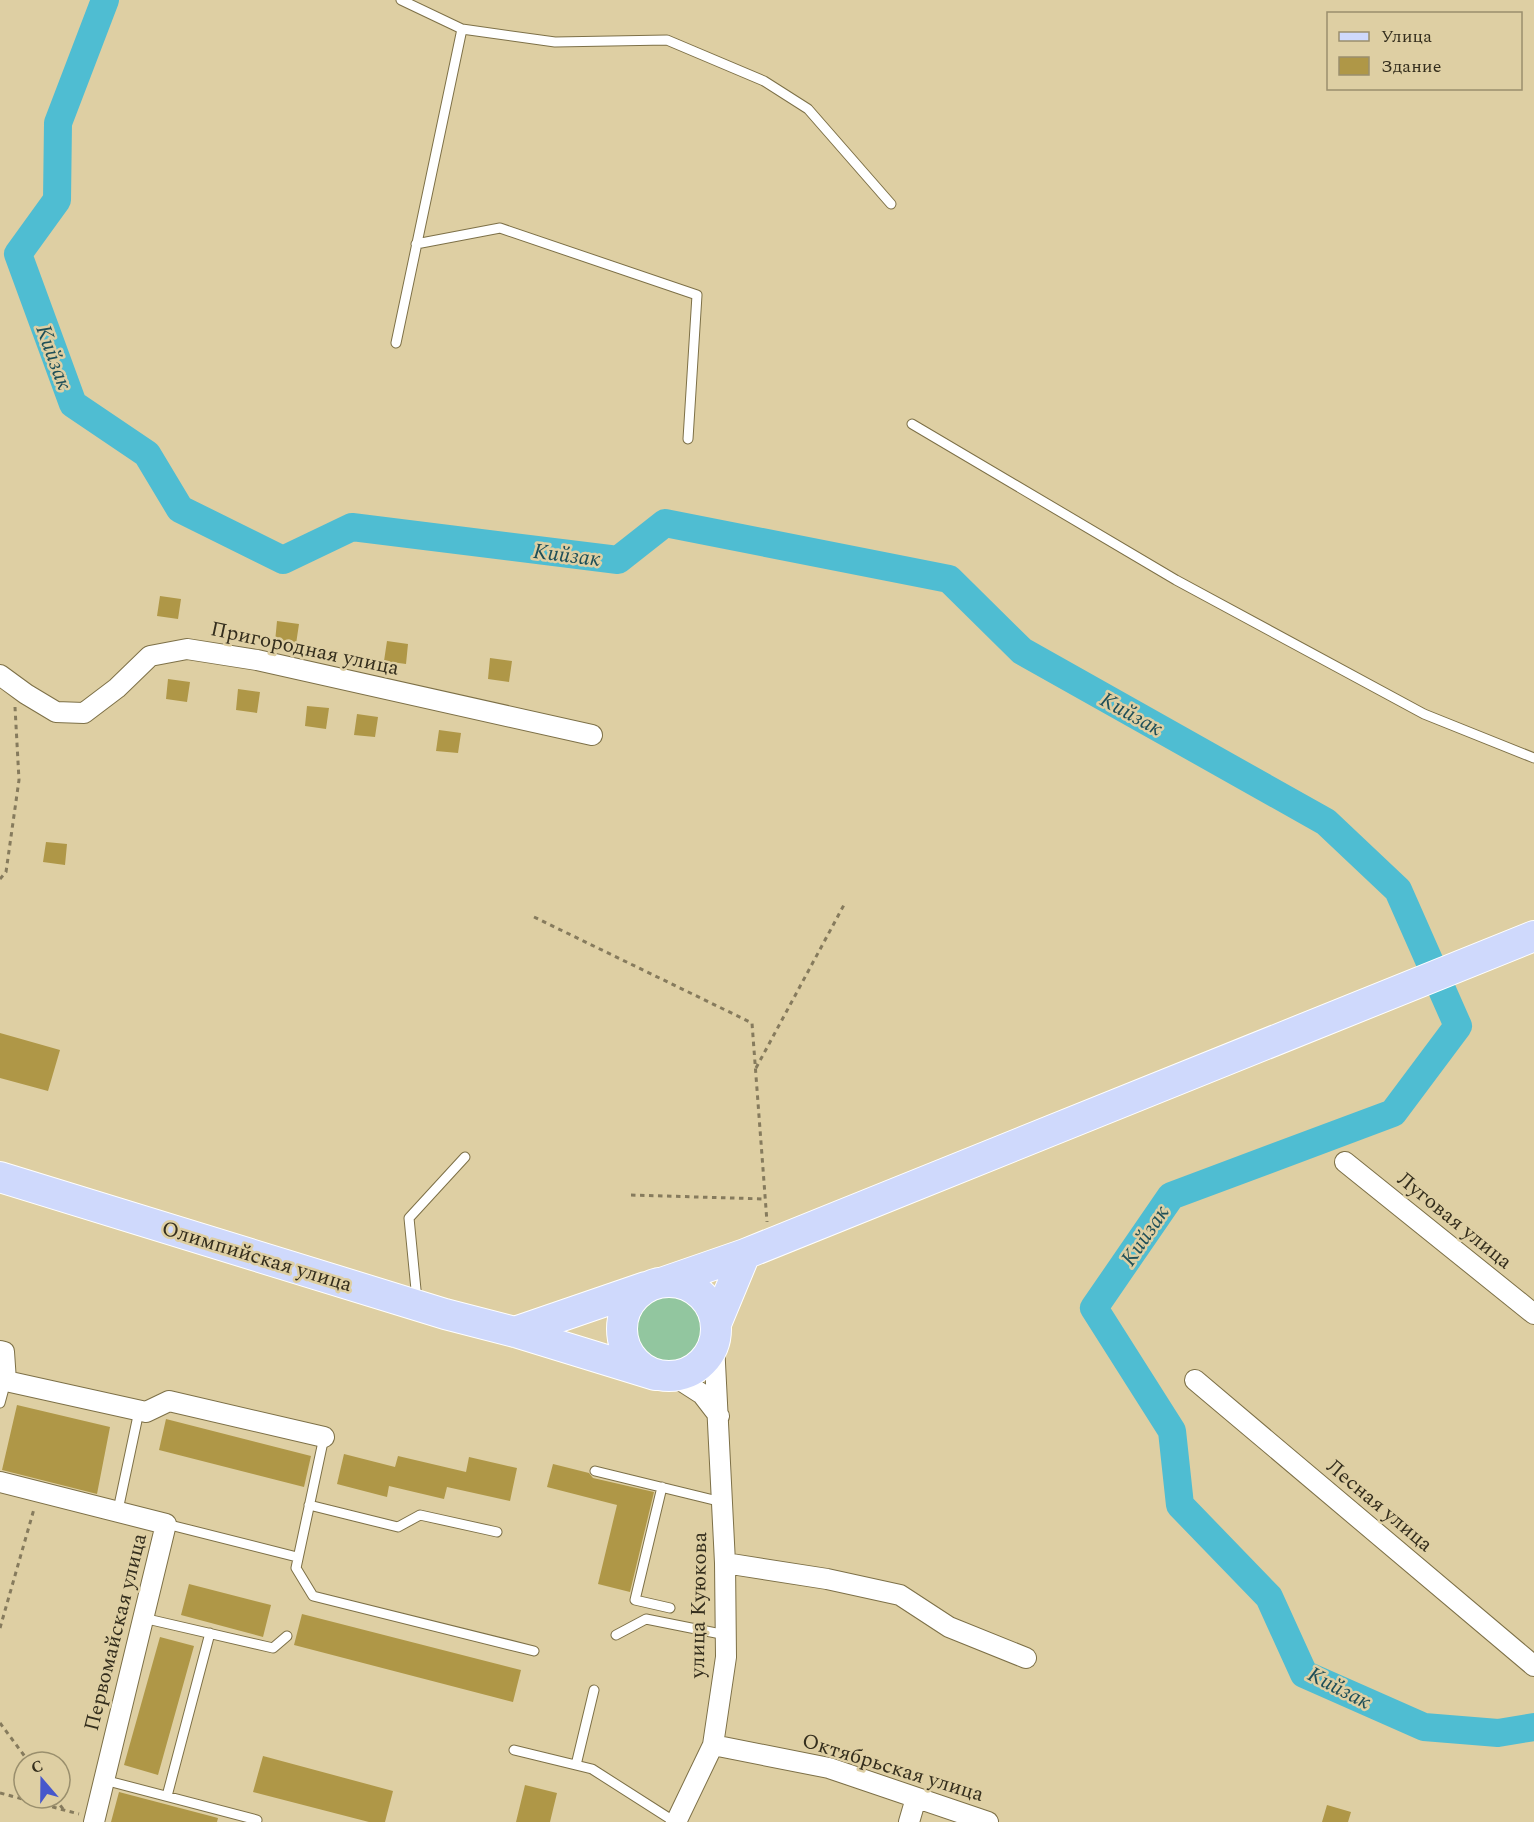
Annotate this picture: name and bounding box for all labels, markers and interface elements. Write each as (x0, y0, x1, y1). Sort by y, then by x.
legend (1327, 12, 1522, 90)
text: Улица (1381, 23, 1432, 50)
text: Здание (1381, 53, 1441, 80)
water label: Кийзак (27, 320, 81, 395)
water label: Кийзак (531, 535, 603, 576)
street label: Пригородная улица (207, 613, 403, 685)
water label: Кийзак (1094, 684, 1169, 745)
street label: Луговая улица (1390, 1164, 1520, 1278)
water label: Кийзак (1113, 1198, 1178, 1273)
street label: Олимпийская улица (157, 1213, 357, 1301)
street label: Лесная улица (1319, 1451, 1440, 1561)
street label: Первомайская улица (76, 1529, 156, 1735)
street label: улица Куюкова (682, 1531, 716, 1679)
water label: Кийзак (1302, 1658, 1377, 1719)
street label: Октябрьская улица (798, 1725, 988, 1811)
north arrow (12, 1750, 72, 1810)
text: С (28, 1754, 47, 1780)

